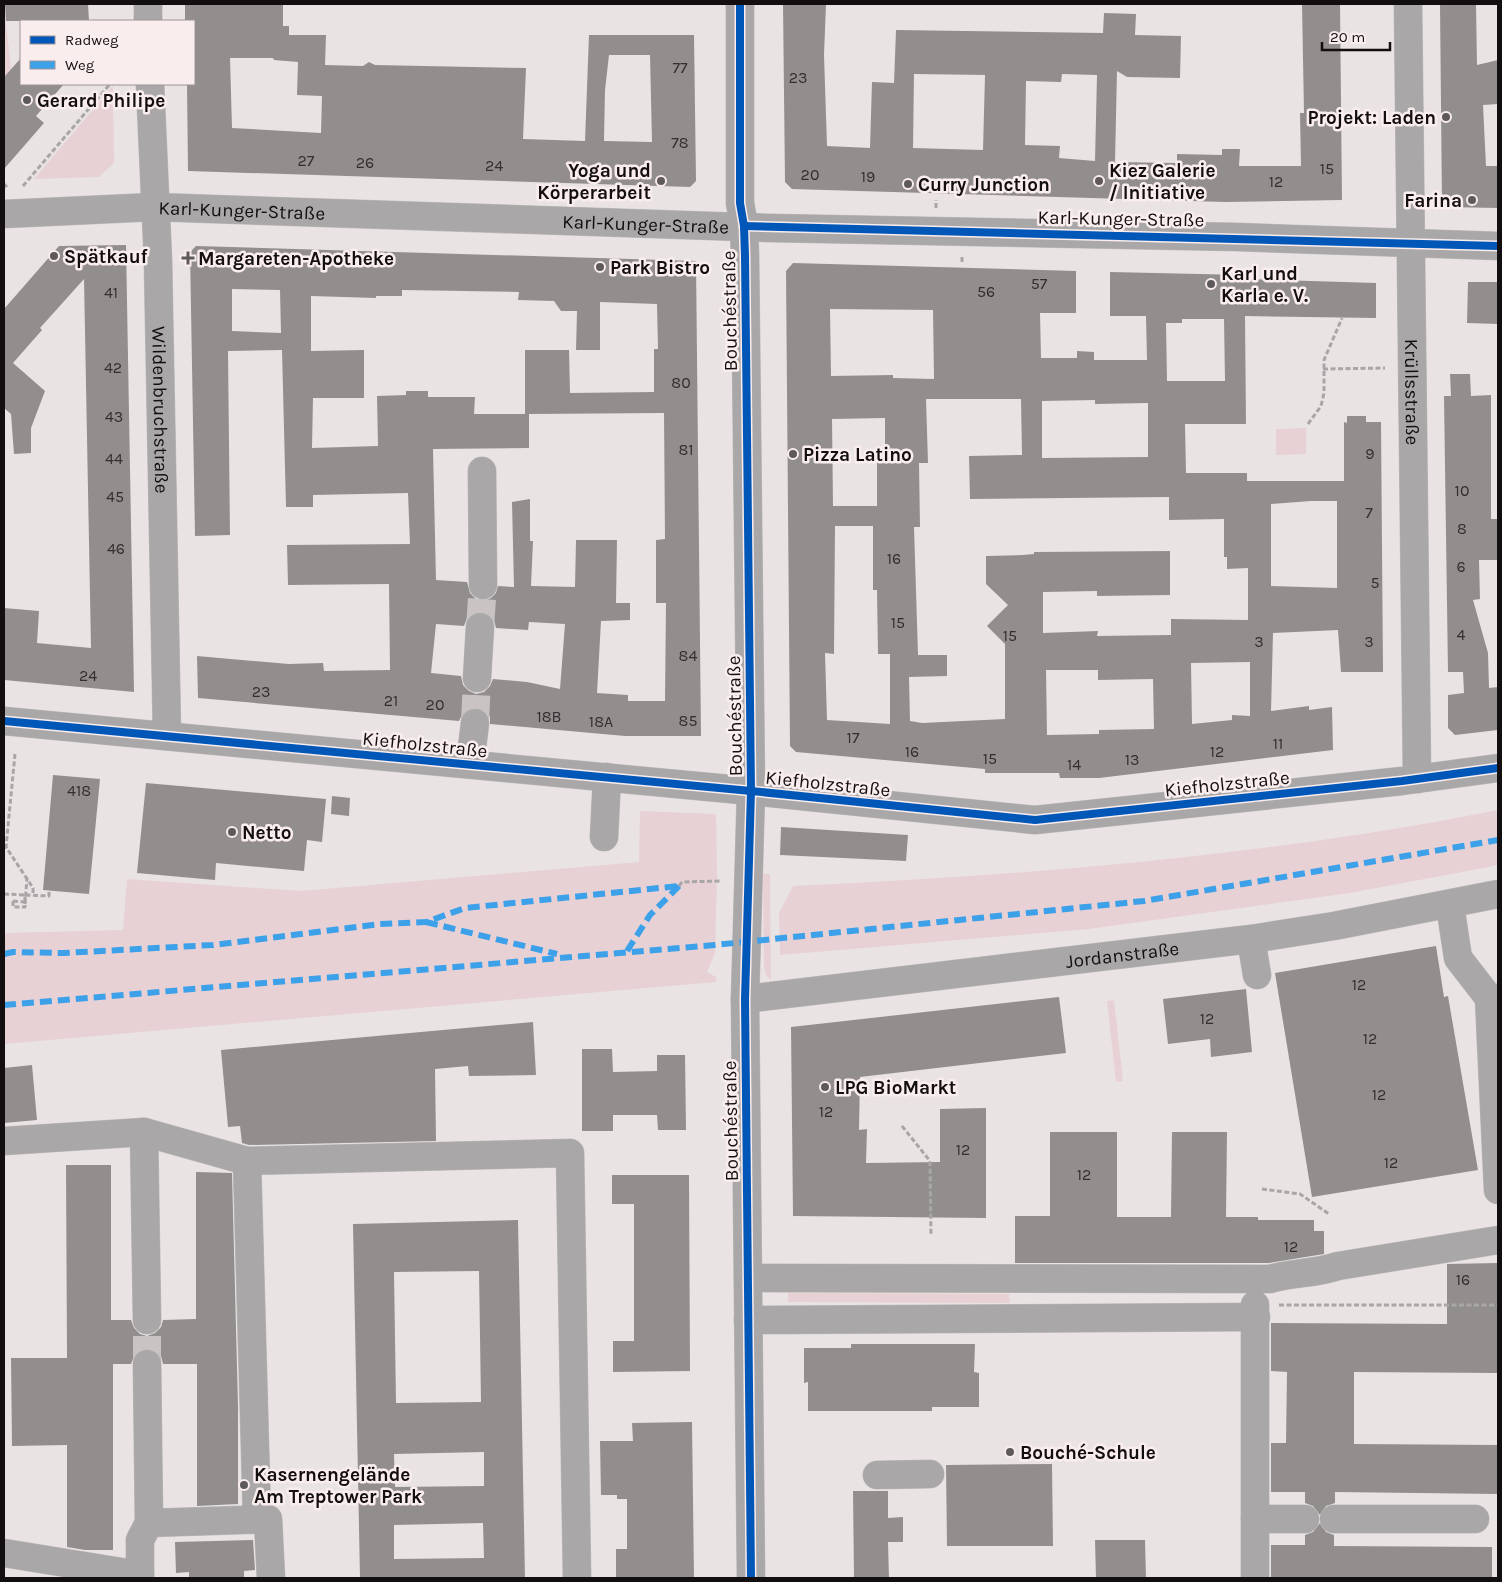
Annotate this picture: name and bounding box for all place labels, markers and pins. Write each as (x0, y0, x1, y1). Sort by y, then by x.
place label: Gerard Philipe (37, 90, 165, 112)
marker: Gerard Philipe (21, 94, 33, 106)
place label: Projekt: Laden (1308, 107, 1436, 129)
marker: Projekt: Laden (1440, 111, 1452, 123)
place label: Yoga und Körperarbeit (537, 160, 651, 204)
place label: Kiez Galerie / Initiative (1109, 160, 1216, 204)
place label: Curry Junction (918, 174, 1050, 196)
marker: Yoga und Körperarbeit (655, 175, 667, 187)
marker: Kiez Galerie / Initiative (1093, 175, 1105, 187)
marker: Curry Junction (902, 178, 914, 190)
place label: Farina (1404, 190, 1462, 212)
marker: Farina (1466, 194, 1478, 206)
place label: Spätkauf (64, 246, 149, 268)
place label: Margareten-Apotheke (198, 248, 394, 270)
marker: Spätkauf (48, 250, 60, 262)
marker: Margareten-Apotheke (182, 252, 194, 264)
place label: Park Bistro (610, 257, 710, 279)
marker: Park Bistro (594, 261, 606, 273)
place label: Karl und Karla e. V. (1221, 263, 1308, 307)
marker: Karl und Karla e. V. (1205, 278, 1217, 290)
place label: Pizza Latino (803, 444, 912, 466)
marker: Pizza Latino (787, 448, 799, 460)
place label: Netto (242, 822, 291, 844)
marker: Netto (226, 826, 238, 838)
place label: LPG BioMarkt (835, 1077, 956, 1099)
marker: LPG BioMarkt (819, 1081, 831, 1093)
place label: Bouché-Schule (1020, 1442, 1156, 1464)
marker: Bouché-Schule (1004, 1446, 1016, 1458)
place label: Kasernengelände Am Treptower Park (254, 1464, 422, 1508)
marker: Kasernengelände Am Treptower Park (238, 1479, 250, 1491)

